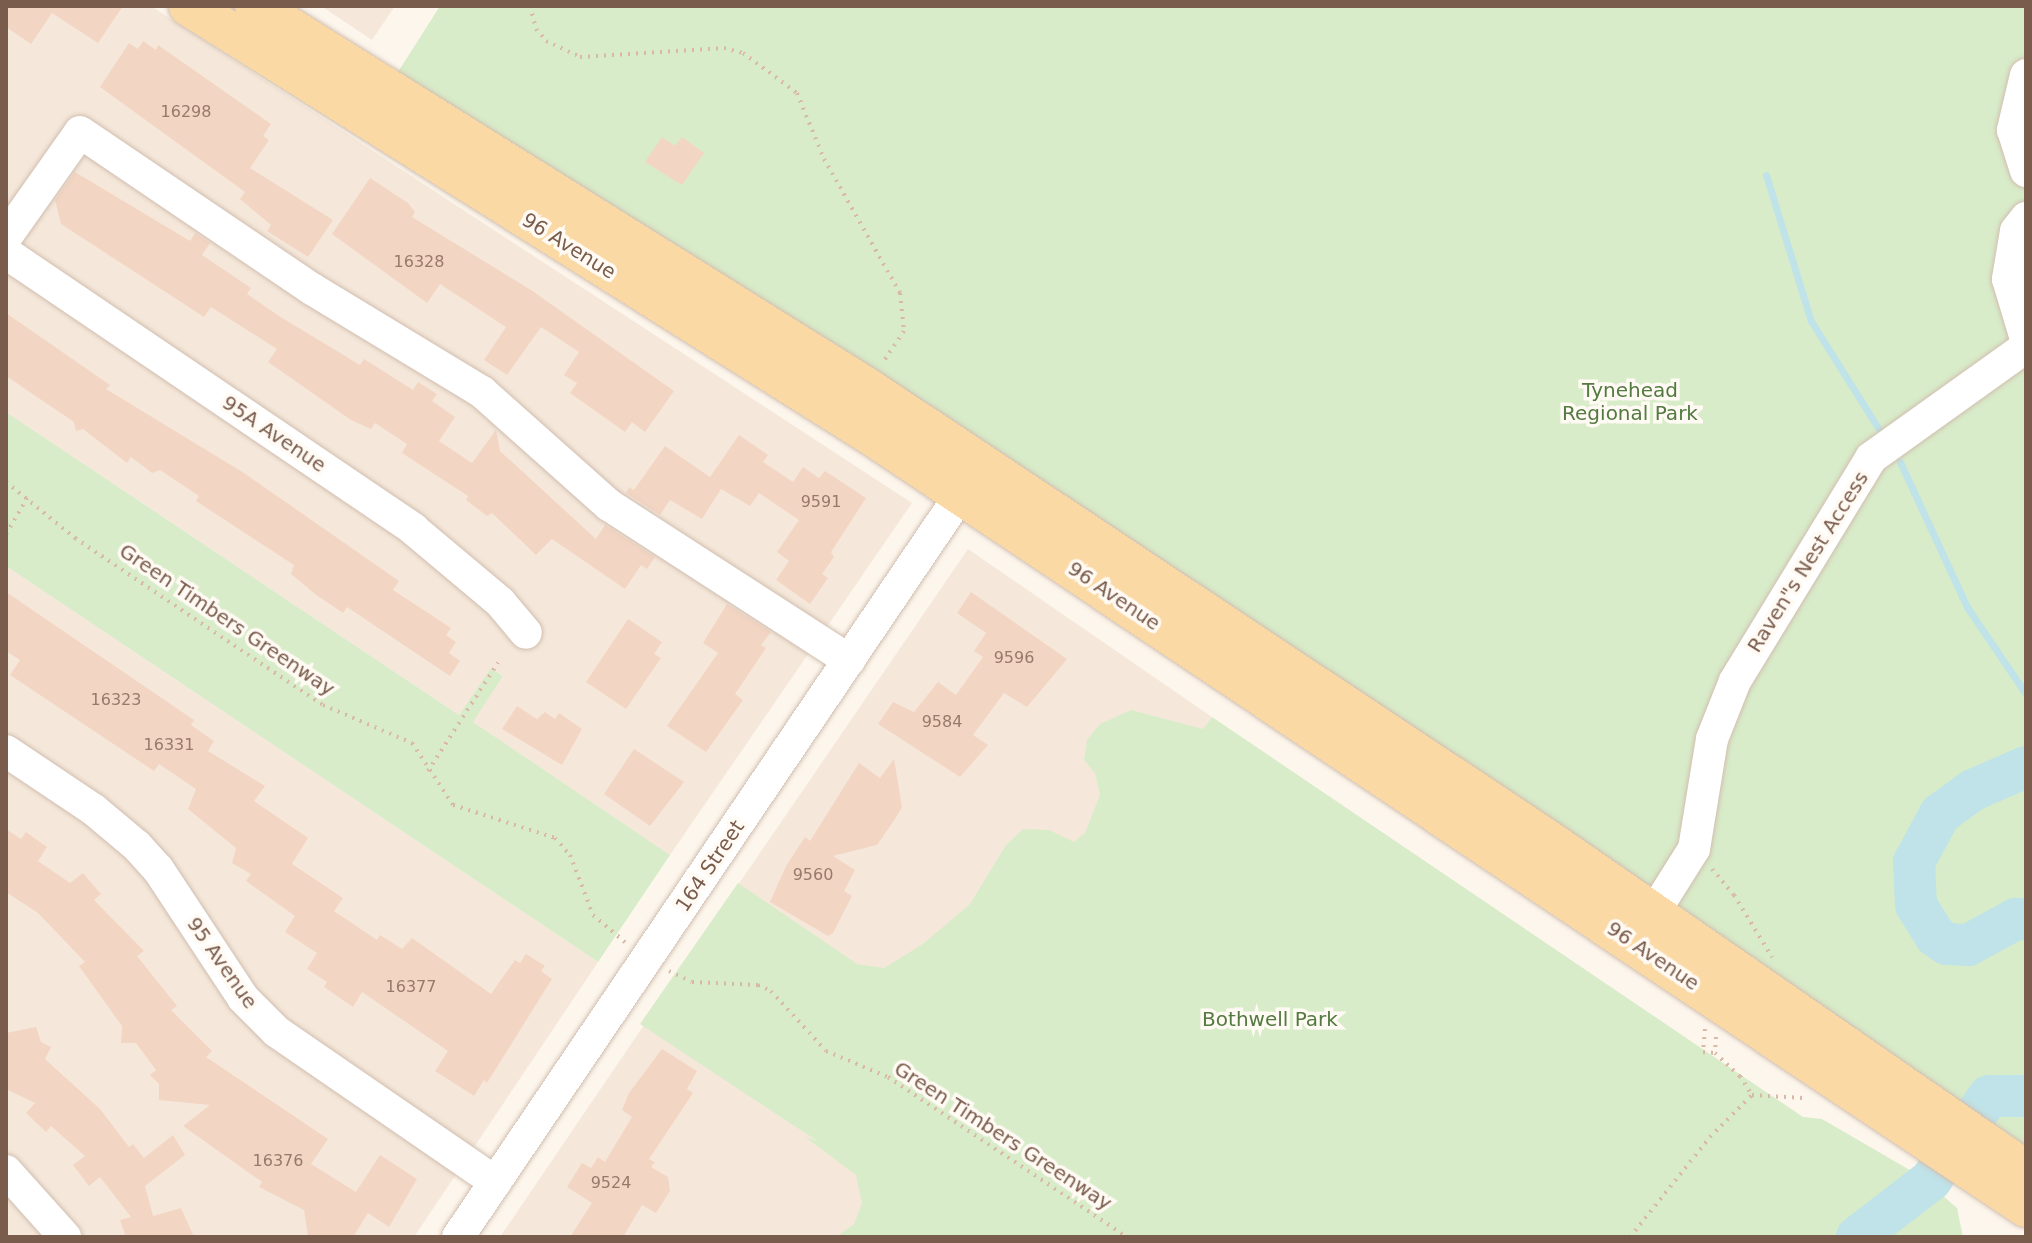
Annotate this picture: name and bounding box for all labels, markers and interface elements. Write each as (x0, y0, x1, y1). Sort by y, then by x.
house number: 16298 (161, 102, 211, 122)
street label: 96 Avenue (518, 208, 620, 284)
house number: 16328 (394, 252, 444, 272)
park label: Tynehead Regional Park (1562, 379, 1698, 426)
street label: 95A Avenue (218, 391, 330, 477)
street label: Raven"s Nest Access (1742, 467, 1874, 657)
house number: 9591 (801, 492, 841, 512)
street label: Green Timbers Greenway (115, 539, 339, 701)
street label: 96 Avenue (1063, 556, 1165, 636)
house number: 9596 (994, 648, 1034, 668)
house number: 16323 (91, 690, 141, 710)
house number: 9584 (922, 712, 962, 732)
house number: 16331 (144, 735, 194, 755)
street label: 164 Street (671, 816, 749, 916)
house number: 9560 (793, 865, 833, 885)
street label: 95 Avenue (182, 913, 262, 1013)
street label: 96 Avenue (1602, 916, 1704, 996)
house number: 16377 (386, 977, 436, 997)
park label: Bothwell Park (1202, 1007, 1338, 1031)
street label: Green Timbers Greenway (890, 1057, 1116, 1215)
house number: 16376 (253, 1151, 303, 1171)
house number: 9524 (591, 1173, 631, 1193)

